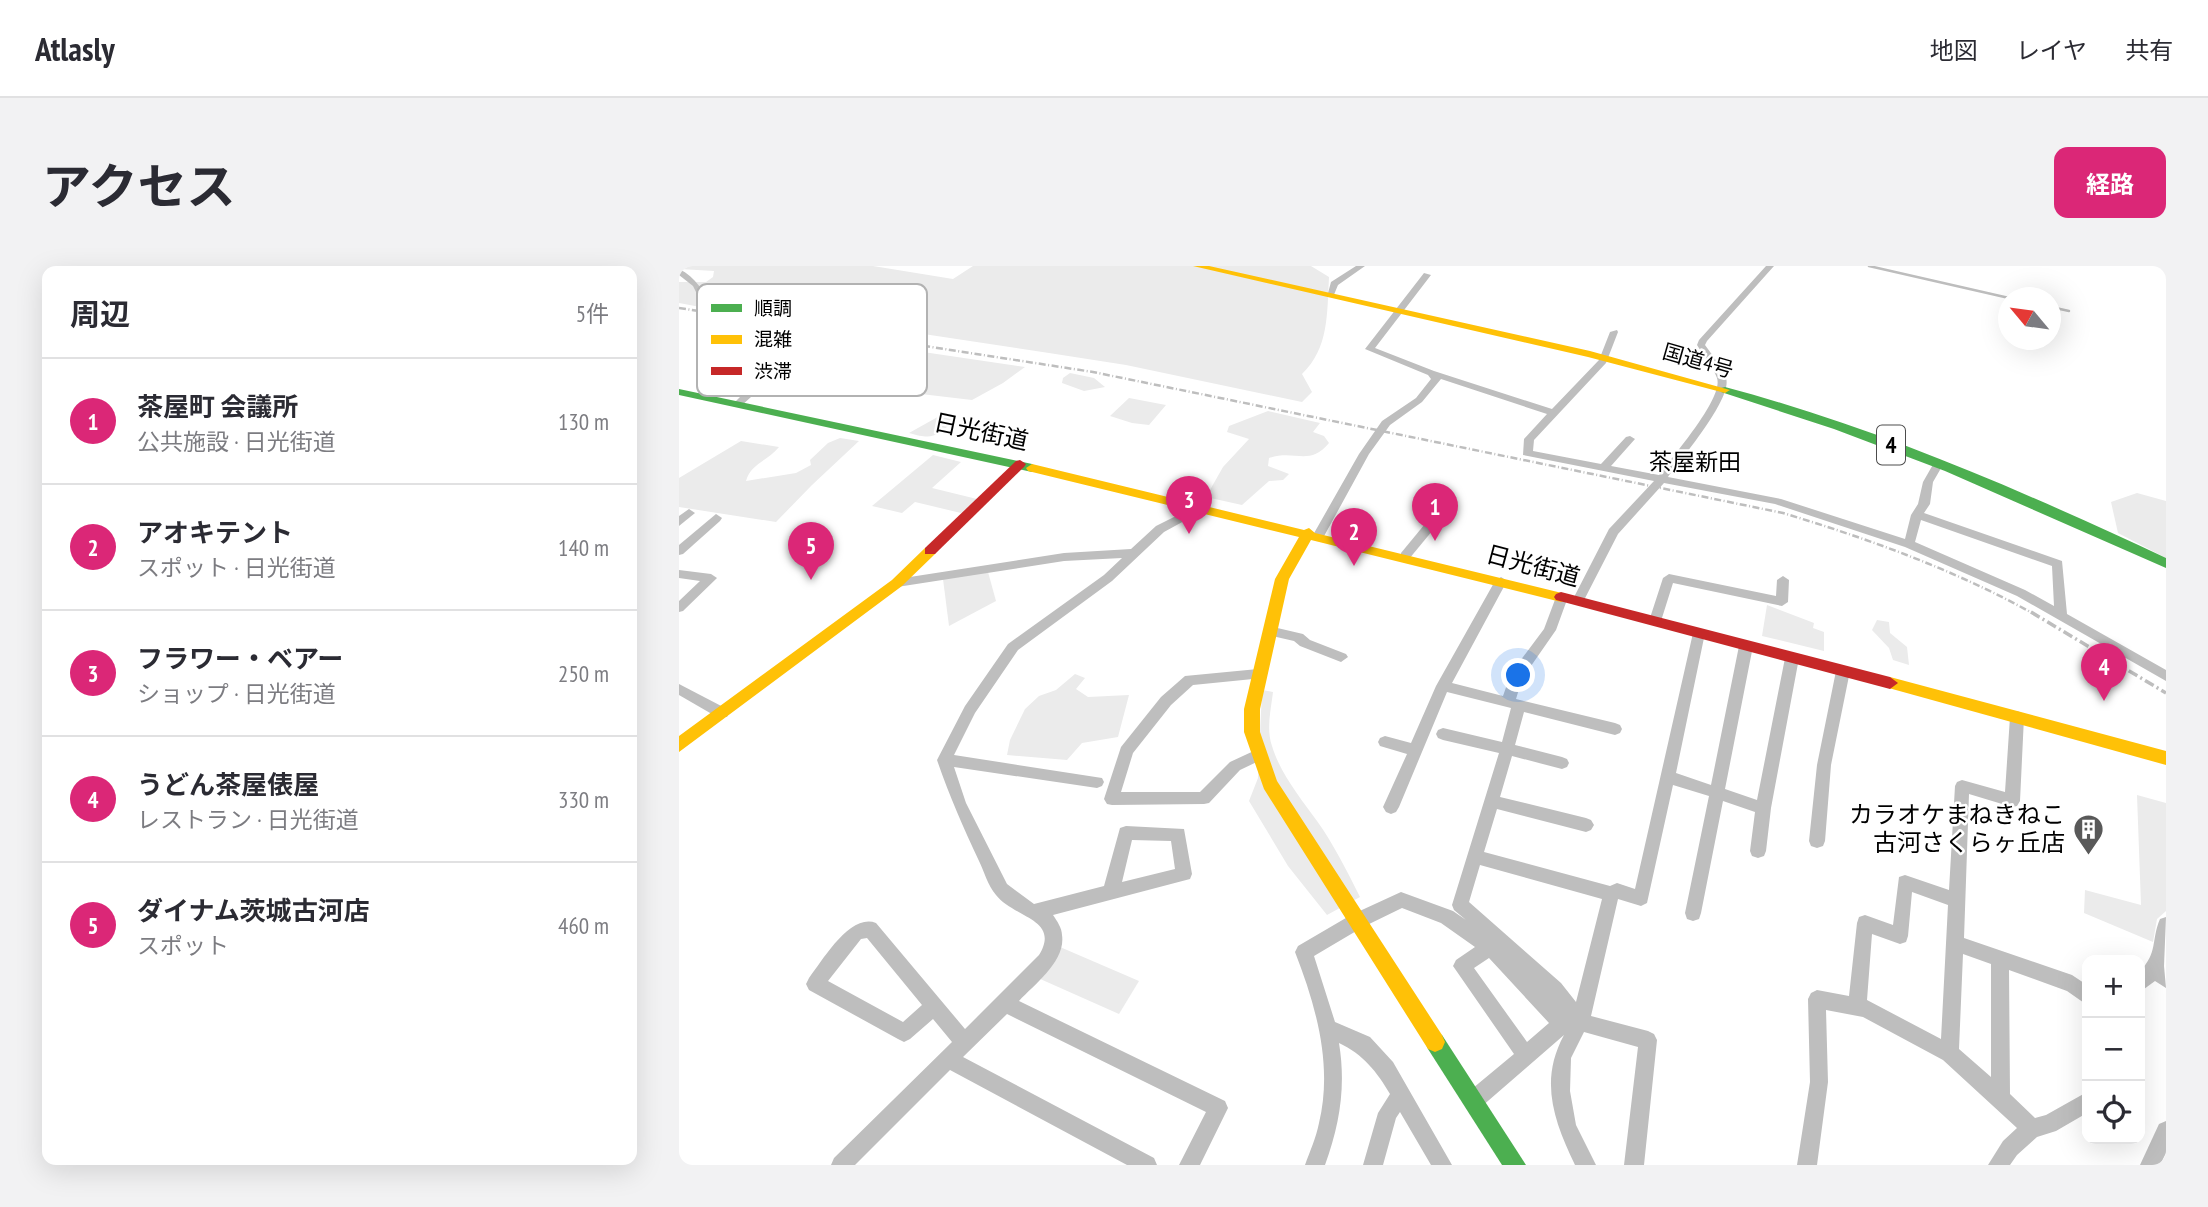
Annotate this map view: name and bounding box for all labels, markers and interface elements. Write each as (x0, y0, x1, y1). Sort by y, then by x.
text: Atlasly (35, 27, 115, 70)
text: 地図 (1930, 35, 1978, 66)
text: レイヤ (2016, 35, 2087, 66)
text: 共有 (2125, 35, 2173, 66)
button: 経路 (2054, 147, 2166, 218)
text: アクセス (42, 154, 236, 218)
legend (697, 284, 927, 396)
north arrow (1998, 287, 2061, 350)
text: 周辺 (70, 294, 130, 333)
text: 順調 (754, 296, 792, 320)
text: 5件 (576, 299, 609, 328)
text: 混雑 (754, 327, 792, 351)
street label: 国道4号 (1660, 338, 1737, 383)
text: 渋滞 (754, 359, 792, 383)
text: 茶屋町 会議所 (137, 390, 298, 423)
street label: 日光街道 (931, 406, 1031, 457)
text: 1 (88, 407, 99, 436)
text: 130 m (558, 407, 609, 436)
road number: 4 (1877, 426, 1905, 464)
text: 公共施設 · 日光街道 (137, 427, 336, 456)
district label: 茶屋新田 (1649, 447, 1741, 476)
pin: 3 (1166, 476, 1212, 534)
pin: 1 (1412, 483, 1458, 541)
pin: 2 (1331, 508, 1377, 566)
text: アオキテント (137, 516, 293, 549)
pin: 5 (788, 522, 834, 580)
text: 2 (88, 533, 99, 562)
text: 140 m (558, 533, 609, 562)
street label: 日光街道 (1483, 538, 1584, 593)
text: スポット · 日光街道 (137, 553, 336, 582)
text: フラワー・ベアー (137, 642, 343, 675)
pin: 4 (2081, 643, 2127, 701)
your location (1501, 658, 1535, 692)
text: 3 (88, 659, 99, 688)
text: 250 m (558, 659, 609, 688)
text: ショップ · 日光街道 (137, 679, 336, 708)
text: うどん茶屋俵屋 (137, 768, 319, 801)
text: 4 (88, 785, 99, 814)
text: 330 m (558, 785, 609, 814)
place label: カラオケまねきねこ 古河さくらヶ丘店 (1849, 799, 2065, 858)
text: レストラン · 日光街道 (137, 805, 359, 834)
building icon: カラオケまねきねこ 古河さくらヶ丘店 (2071, 812, 2105, 856)
text: ダイナム茨城古河店 (137, 894, 370, 927)
text: 5 (88, 911, 99, 940)
text: 460 m (558, 911, 609, 940)
text: スポット (137, 931, 229, 960)
map controls (2082, 955, 2145, 1144)
button: + (2082, 955, 2145, 1018)
button: − (2082, 1018, 2145, 1081)
button: locate (2082, 1081, 2145, 1144)

